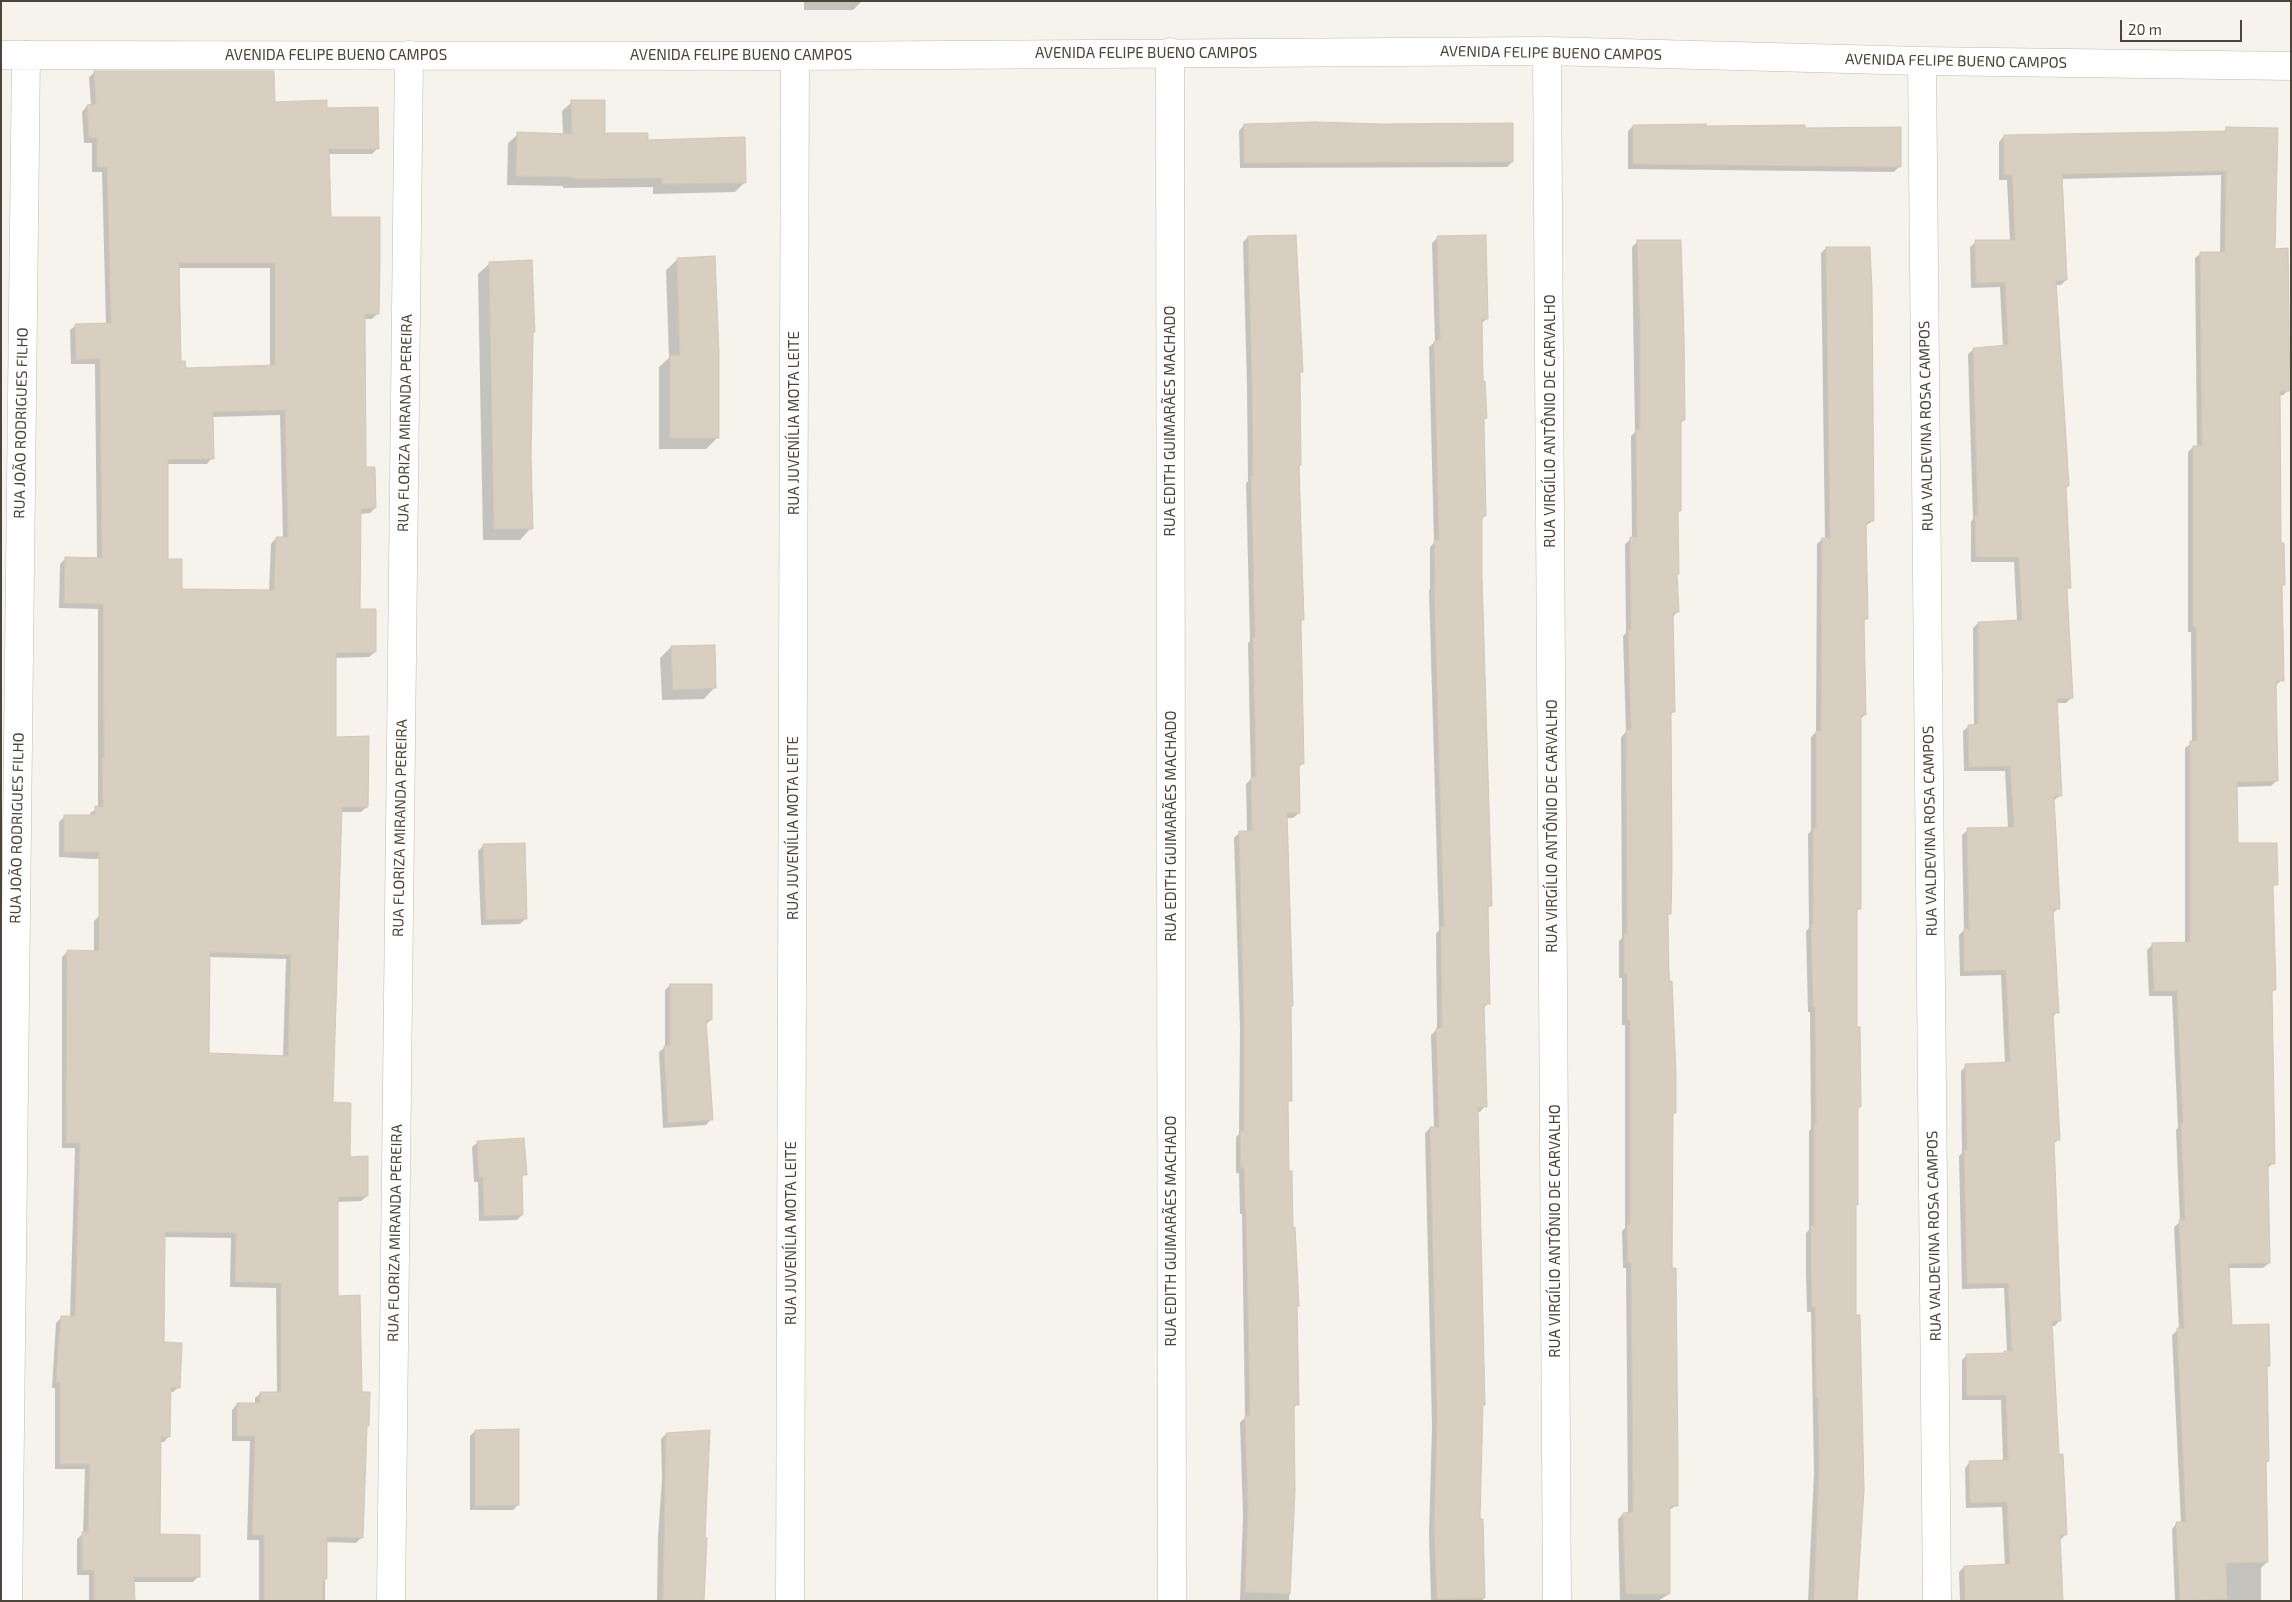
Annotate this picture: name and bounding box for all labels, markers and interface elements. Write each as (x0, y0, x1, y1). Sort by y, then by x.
scale bar (2122, 10, 2244, 42)
text: 20 m (2128, 20, 2162, 38)
street label: AVENIDA FELIPE BUENO CAMPOS (1440, 42, 1662, 64)
street label: AVENIDA FELIPE BUENO CAMPOS (1035, 44, 1257, 62)
street label: AVENIDA FELIPE BUENO CAMPOS (225, 46, 447, 64)
street label: AVENIDA FELIPE BUENO CAMPOS (630, 46, 852, 64)
street label: AVENIDA FELIPE BUENO CAMPOS (1845, 50, 2067, 72)
street label: RUA VIRGÍLIO ANTÔNIO DE CARVALHO (1541, 294, 1559, 548)
street label: RUA EDITH GUIMARÃES MACHADO (1161, 305, 1179, 537)
street label: RUA FLORIZA MIRANDA PEREIRA (394, 314, 416, 532)
street label: RUA VALDEVINA ROSA CAMPOS (1915, 320, 1937, 532)
street label: RUA JOÃO RODRIGUES FILHO (10, 327, 32, 519)
street label: RUA JUVENÍLIA MOTA LEITE (785, 331, 803, 515)
street label: RUA VIRGÍLIO ANTÔNIO DE CARVALHO (1543, 699, 1561, 953)
street label: RUA EDITH GUIMARÃES MACHADO (1162, 710, 1180, 942)
street label: RUA FLORIZA MIRANDA PEREIRA (389, 719, 411, 937)
street label: RUA VALDEVINA ROSA CAMPOS (1919, 725, 1941, 937)
street label: RUA JOÃO RODRIGUES FILHO (6, 732, 28, 924)
street label: RUA JUVENÍLIA MOTA LEITE (784, 736, 802, 920)
street label: RUA VIRGÍLIO ANTÔNIO DE CARVALHO (1546, 1104, 1564, 1358)
street label: RUA EDITH GUIMARÃES MACHADO (1162, 1115, 1180, 1347)
street label: RUA FLORIZA MIRANDA PEREIRA (384, 1124, 406, 1342)
street label: RUA VALDEVINA ROSA CAMPOS (1923, 1130, 1945, 1342)
street label: RUA JUVENÍLIA MOTA LEITE (782, 1141, 800, 1325)

